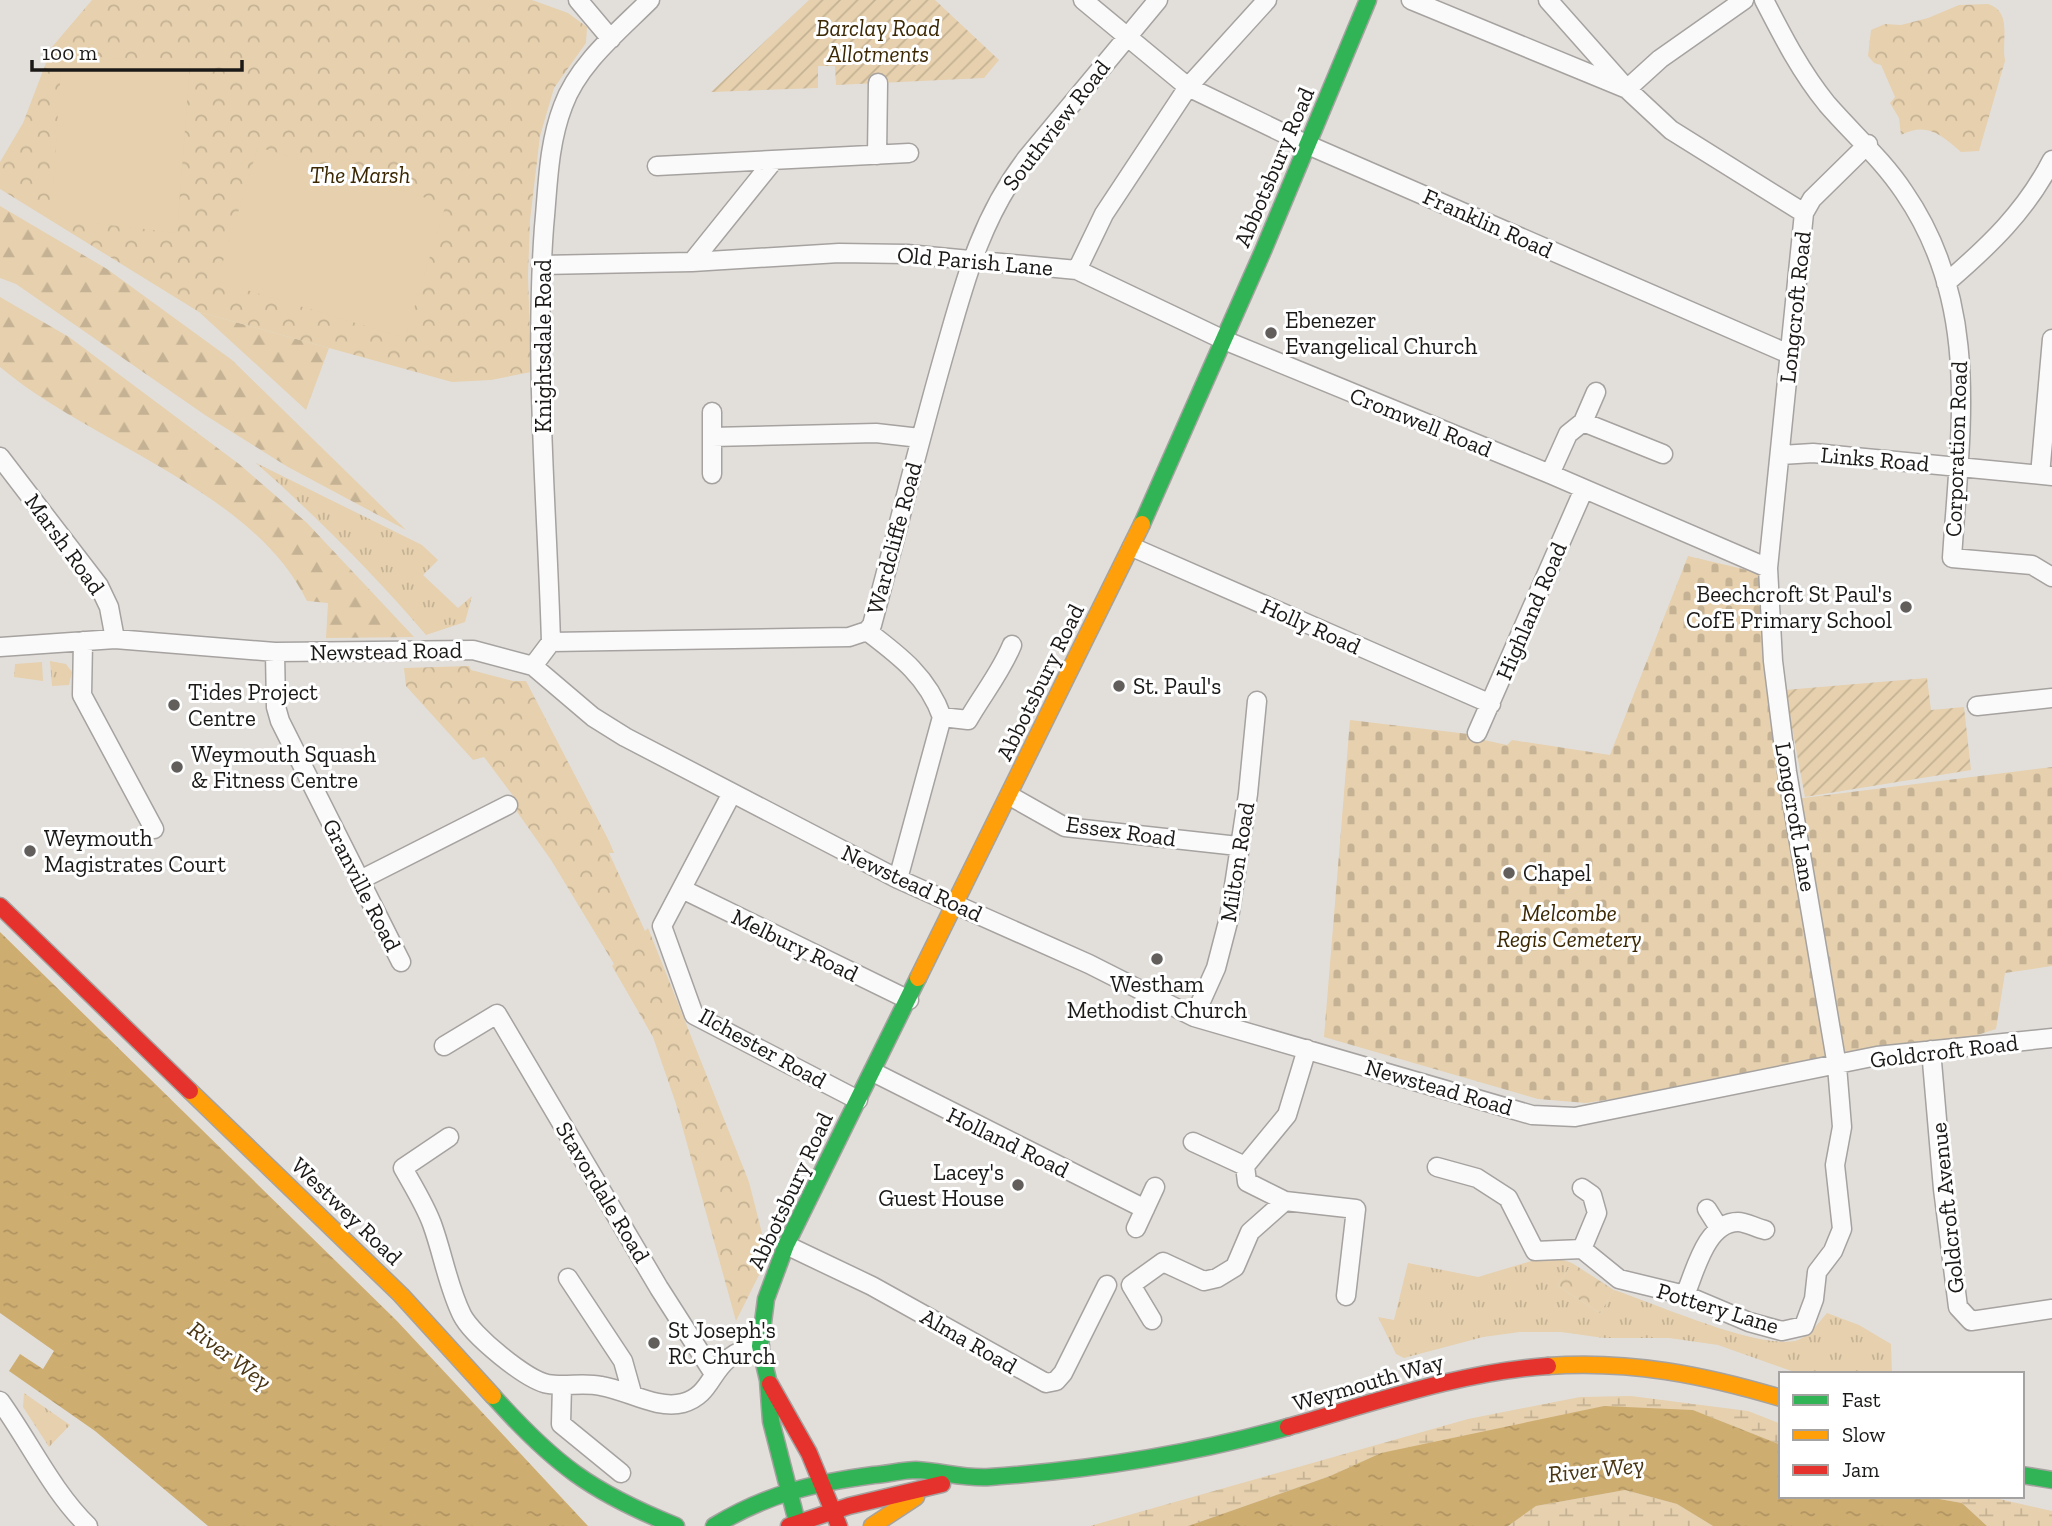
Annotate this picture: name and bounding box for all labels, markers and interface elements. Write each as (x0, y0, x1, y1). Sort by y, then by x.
park label: Barclay Road Allotments (816, 14, 940, 68)
scale bar (32, 28, 242, 72)
text: 100 m (42, 40, 97, 65)
street label: Southview Road (996, 54, 1116, 196)
street label: Abbotsbury Road (1228, 83, 1320, 251)
park label: The Marsh (310, 161, 410, 189)
street label: Franklin Road (1419, 182, 1558, 264)
street label: Longcroft Road (1773, 229, 1817, 384)
street label: Old Parish Lane (896, 240, 1054, 282)
street label: Knightsdale Road (529, 259, 557, 433)
place label: Ebenezer Evangelical Church (1285, 306, 1477, 360)
marker: Ebenezer Evangelical Church (1263, 325, 1279, 341)
street label: Corporation Road (1939, 360, 1973, 538)
street label: Cromwell Road (1346, 381, 1497, 463)
street label: Links Road (1820, 440, 1931, 478)
street label: Wardcliffe Road (860, 458, 928, 617)
street label: Marsh Road (19, 488, 111, 600)
street label: Highland Road (1489, 538, 1573, 684)
place label: Beechcroft St Paul's CofE Primary School (1686, 580, 1892, 634)
street label: Holly Road (1257, 592, 1366, 661)
street label: Abbotsbury Road (990, 599, 1090, 765)
marker: Beechcroft St Paul's CofE Primary School (1898, 599, 1914, 615)
street label: Newstead Road (310, 636, 463, 666)
place label: St. Paul's (1133, 672, 1221, 700)
place label: Tides Project Centre (188, 678, 318, 732)
marker: St. Paul's (1111, 678, 1127, 694)
marker: Tides Project Centre (166, 697, 182, 713)
place label: Weymouth Squash & Fitness Centre (191, 740, 376, 794)
street label: Longcroft Lane (1769, 740, 1823, 894)
marker: Weymouth Squash & Fitness Centre (169, 759, 185, 775)
street label: Milton Road (1214, 800, 1260, 924)
street label: Essex Road (1064, 809, 1178, 853)
street label: Granville Road (317, 814, 408, 956)
place label: Weymouth Magistrates Court (44, 824, 226, 878)
street label: Newstead Road (837, 838, 987, 928)
marker: Weymouth Magistrates Court (22, 843, 38, 859)
place label: Chapel (1523, 859, 1591, 887)
marker: Chapel (1501, 865, 1517, 881)
park label: Melcombe Regis Cemetery (1496, 899, 1642, 953)
street label: Melbury Road (727, 902, 863, 988)
marker: Westham Methodist Church (1149, 951, 1165, 967)
place label: Westham Methodist Church (1067, 970, 1247, 1024)
street label: Ilchester Road (694, 1002, 832, 1095)
street label: Goldcroft Road (1868, 1028, 2020, 1074)
street label: Newstead Road (1362, 1053, 1516, 1122)
street label: Holland Road (942, 1100, 1074, 1184)
street label: Abbotsbury Road (741, 1107, 839, 1274)
street label: Stavordale Road (550, 1116, 656, 1268)
street label: Goldcroft Avenue (1924, 1121, 1970, 1295)
street label: Westwey Road (286, 1151, 409, 1271)
place label: Lacey's Guest House (878, 1158, 1004, 1212)
marker: Lacey's Guest House (1010, 1177, 1026, 1193)
street label: Pottery Lane (1654, 1276, 1782, 1340)
street label: Alma Road (916, 1302, 1023, 1380)
water label: River Wey (183, 1314, 277, 1396)
place label: St Joseph's RC Church (668, 1316, 776, 1370)
marker: St Joseph's RC Church (646, 1335, 662, 1351)
street label: Weymouth Way (1289, 1347, 1447, 1417)
legend (1779, 1372, 2024, 1498)
text: Fast (1842, 1387, 1881, 1412)
text: Slow (1842, 1422, 1885, 1447)
water label: River Wey (1546, 1450, 1646, 1488)
text: Jam (1842, 1457, 1879, 1482)

